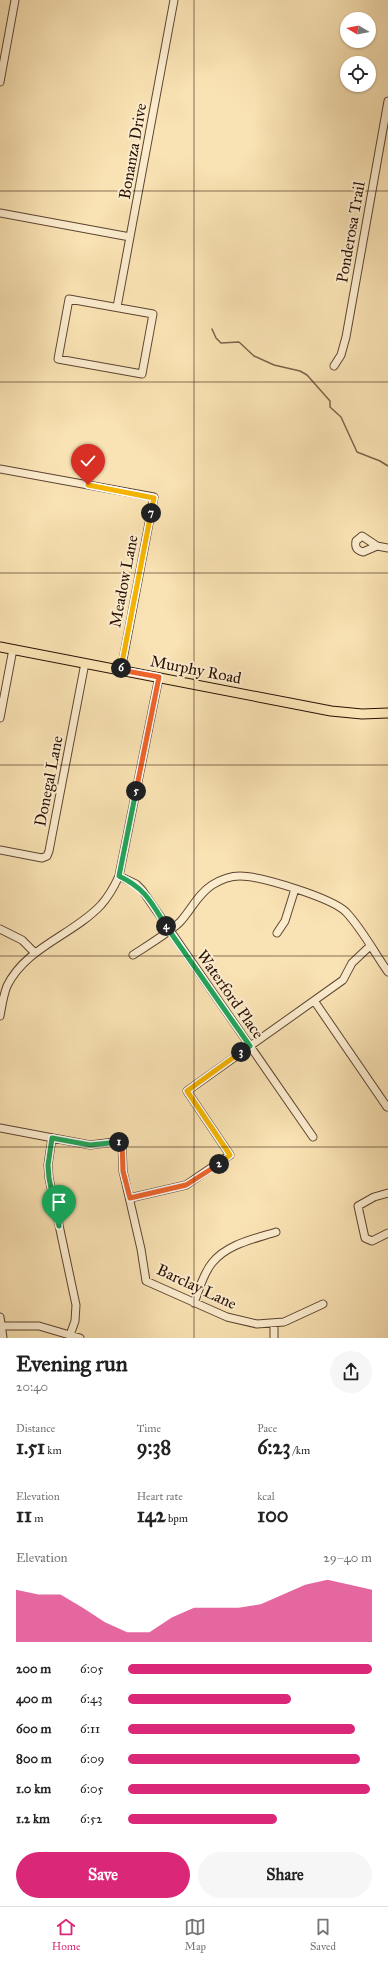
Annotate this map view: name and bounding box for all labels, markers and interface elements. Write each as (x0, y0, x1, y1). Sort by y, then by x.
north arrow (340, 12, 376, 48)
map controls (340, 12, 376, 92)
button: locate (340, 56, 376, 92)
street label: Bonanza Drive (115, 101, 150, 201)
street label: Ponderosa Trail (332, 179, 369, 284)
pin (71, 444, 105, 485)
icon: check (77, 450, 99, 472)
pin: 7 (141, 503, 161, 523)
text: 7 (148, 506, 154, 519)
street label: Meadow Lane (105, 533, 142, 629)
street label: Murphy Road (149, 651, 243, 688)
pin: 6 (111, 658, 131, 678)
text: 6 (118, 661, 124, 674)
street label: Donegal Lane (30, 734, 68, 828)
pin: 5 (126, 781, 146, 801)
text: 5 (133, 784, 139, 797)
pin: 4 (156, 916, 176, 936)
text: 4 (163, 919, 169, 932)
street label: Waterford Place (193, 946, 268, 1043)
pin: 3 (231, 1042, 251, 1062)
text: 3 (239, 1045, 243, 1058)
pin: 1 (109, 1132, 129, 1152)
text: 1 (117, 1135, 121, 1148)
pin: 2 (209, 1154, 229, 1174)
text: 2 (216, 1157, 222, 1170)
pin (42, 1185, 76, 1226)
icon: arrive (48, 1191, 70, 1213)
street label: Barclay Lane (154, 1260, 240, 1313)
text: Evening run (16, 1350, 128, 1377)
button: share (330, 1351, 372, 1393)
text: 20:40 (16, 1379, 48, 1395)
text: Distance (16, 1422, 55, 1435)
text: Time (137, 1422, 161, 1435)
text: Pace (257, 1422, 277, 1435)
text: 1.51 (16, 1435, 45, 1459)
text: 9:38 (137, 1435, 171, 1459)
text: 6:23 (257, 1435, 290, 1459)
text: km (45, 1444, 62, 1457)
text: /km (290, 1444, 310, 1457)
text: Elevation (16, 1490, 60, 1503)
text: Heart rate (137, 1490, 183, 1503)
text: kcal (257, 1490, 275, 1503)
text: 11 (16, 1503, 32, 1527)
text: 142 (137, 1503, 166, 1527)
text: 100 (257, 1503, 288, 1527)
text: m (32, 1512, 43, 1525)
text: bpm (166, 1512, 188, 1525)
text: Elevation (16, 1550, 68, 1566)
text: 29–40 m (323, 1550, 372, 1566)
text: 200 m (16, 1661, 51, 1677)
text: 6:05 (80, 1661, 104, 1677)
text: 400 m (16, 1691, 52, 1707)
text: 6:43 (80, 1691, 102, 1707)
text: 600 m (16, 1721, 52, 1737)
text: 6:11 (80, 1721, 100, 1737)
text: 800 m (16, 1751, 52, 1767)
text: 6:09 (80, 1751, 105, 1767)
text: 1.0 km (16, 1781, 51, 1797)
text: 6:05 (80, 1781, 104, 1797)
text: 1.2 km (16, 1811, 50, 1827)
text: 6:52 (80, 1811, 102, 1827)
button: Save (16, 1852, 190, 1898)
button: Share (198, 1852, 372, 1898)
tab: Home (52, 1916, 81, 1953)
tab: Map (184, 1916, 206, 1953)
tab: Saved (310, 1916, 336, 1953)

